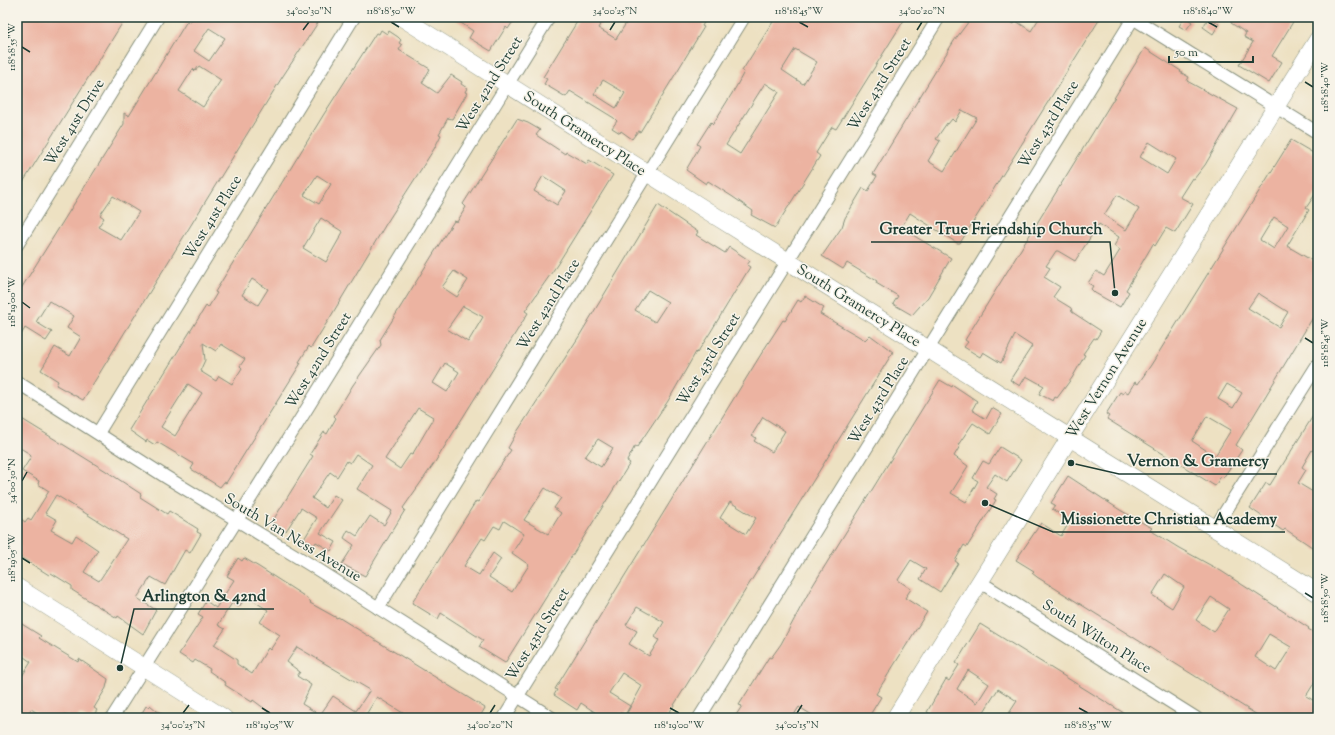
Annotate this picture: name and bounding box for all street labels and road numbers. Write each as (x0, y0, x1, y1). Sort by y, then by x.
street label: West 42nd Street (452, 33, 528, 137)
street label: West 43rd Street (843, 34, 917, 135)
street label: West 41st Drive (40, 75, 111, 171)
street label: West 43rd Place (1014, 77, 1085, 173)
street label: South Gramercy Place (519, 87, 650, 182)
street label: West 41st Place (179, 171, 248, 264)
street label: West 42nd Place (513, 255, 586, 355)
street label: South Gramercy Place (792, 260, 924, 353)
street label: West 42nd Street (281, 309, 357, 413)
street label: West 43rd Street (672, 309, 746, 410)
street label: West Vernon Avenue (1062, 314, 1153, 443)
street label: West 43rd Place (844, 353, 915, 449)
street label: South Van Ness Avenue (220, 489, 365, 588)
street label: West 43rd Street (501, 584, 575, 685)
street label: South Wilton Place (1037, 595, 1155, 679)

